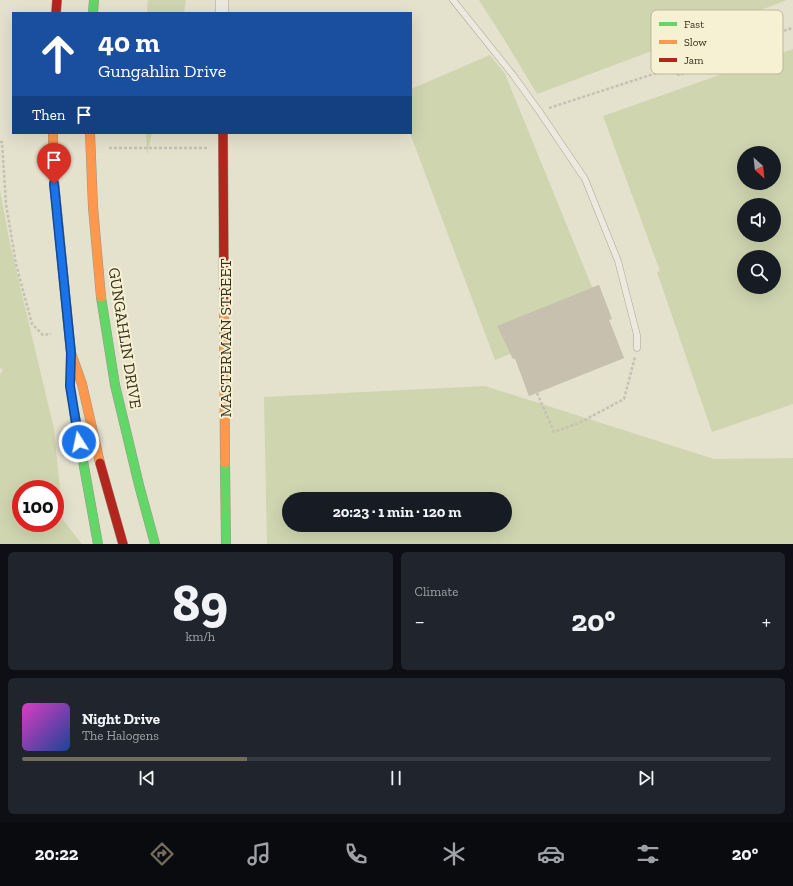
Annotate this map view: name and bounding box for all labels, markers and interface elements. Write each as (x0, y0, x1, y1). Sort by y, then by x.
legend (651, 10, 783, 74)
text: Fast (684, 18, 705, 31)
text: 40 m (98, 26, 160, 59)
icon: ahead (32, 28, 84, 80)
text: Slow (684, 36, 707, 49)
text: Jam (684, 54, 704, 67)
text: Gungahlin Drive (98, 60, 226, 82)
icon: arrive (73, 104, 95, 126)
text: Then (32, 106, 65, 124)
pin (37, 143, 71, 184)
north arrow (737, 146, 781, 190)
map controls (737, 146, 781, 294)
icon: arrive (43, 149, 65, 171)
button: sound (737, 198, 781, 242)
button: search (737, 250, 781, 294)
street label: MASTERMAN STREET (216, 258, 235, 418)
street label: GUNGAHLIN DRIVE (104, 266, 146, 410)
position arrow (58, 421, 100, 463)
speed limit sign: 100 (12, 480, 64, 532)
text: 20:23 · 1 min · 120 m (333, 503, 461, 521)
text: 89 (172, 572, 228, 634)
text: Climate (415, 584, 458, 599)
text: 20° (571, 603, 615, 639)
text: − (415, 608, 425, 635)
text: + (762, 608, 771, 635)
text: km/h (185, 629, 215, 644)
text: Night Drive (82, 710, 160, 728)
text: The Halogens (82, 728, 159, 743)
icon: previous (136, 767, 158, 789)
icon: pause (385, 767, 407, 789)
icon: next (635, 767, 657, 789)
icon: directions (148, 840, 176, 868)
icon: music (245, 840, 273, 868)
icon: phone (342, 840, 370, 868)
icon: climate (440, 840, 468, 868)
icon: car (537, 840, 565, 868)
icon: filters (634, 840, 662, 868)
text: 20:22 (35, 843, 79, 865)
text: 20° (732, 843, 758, 865)

